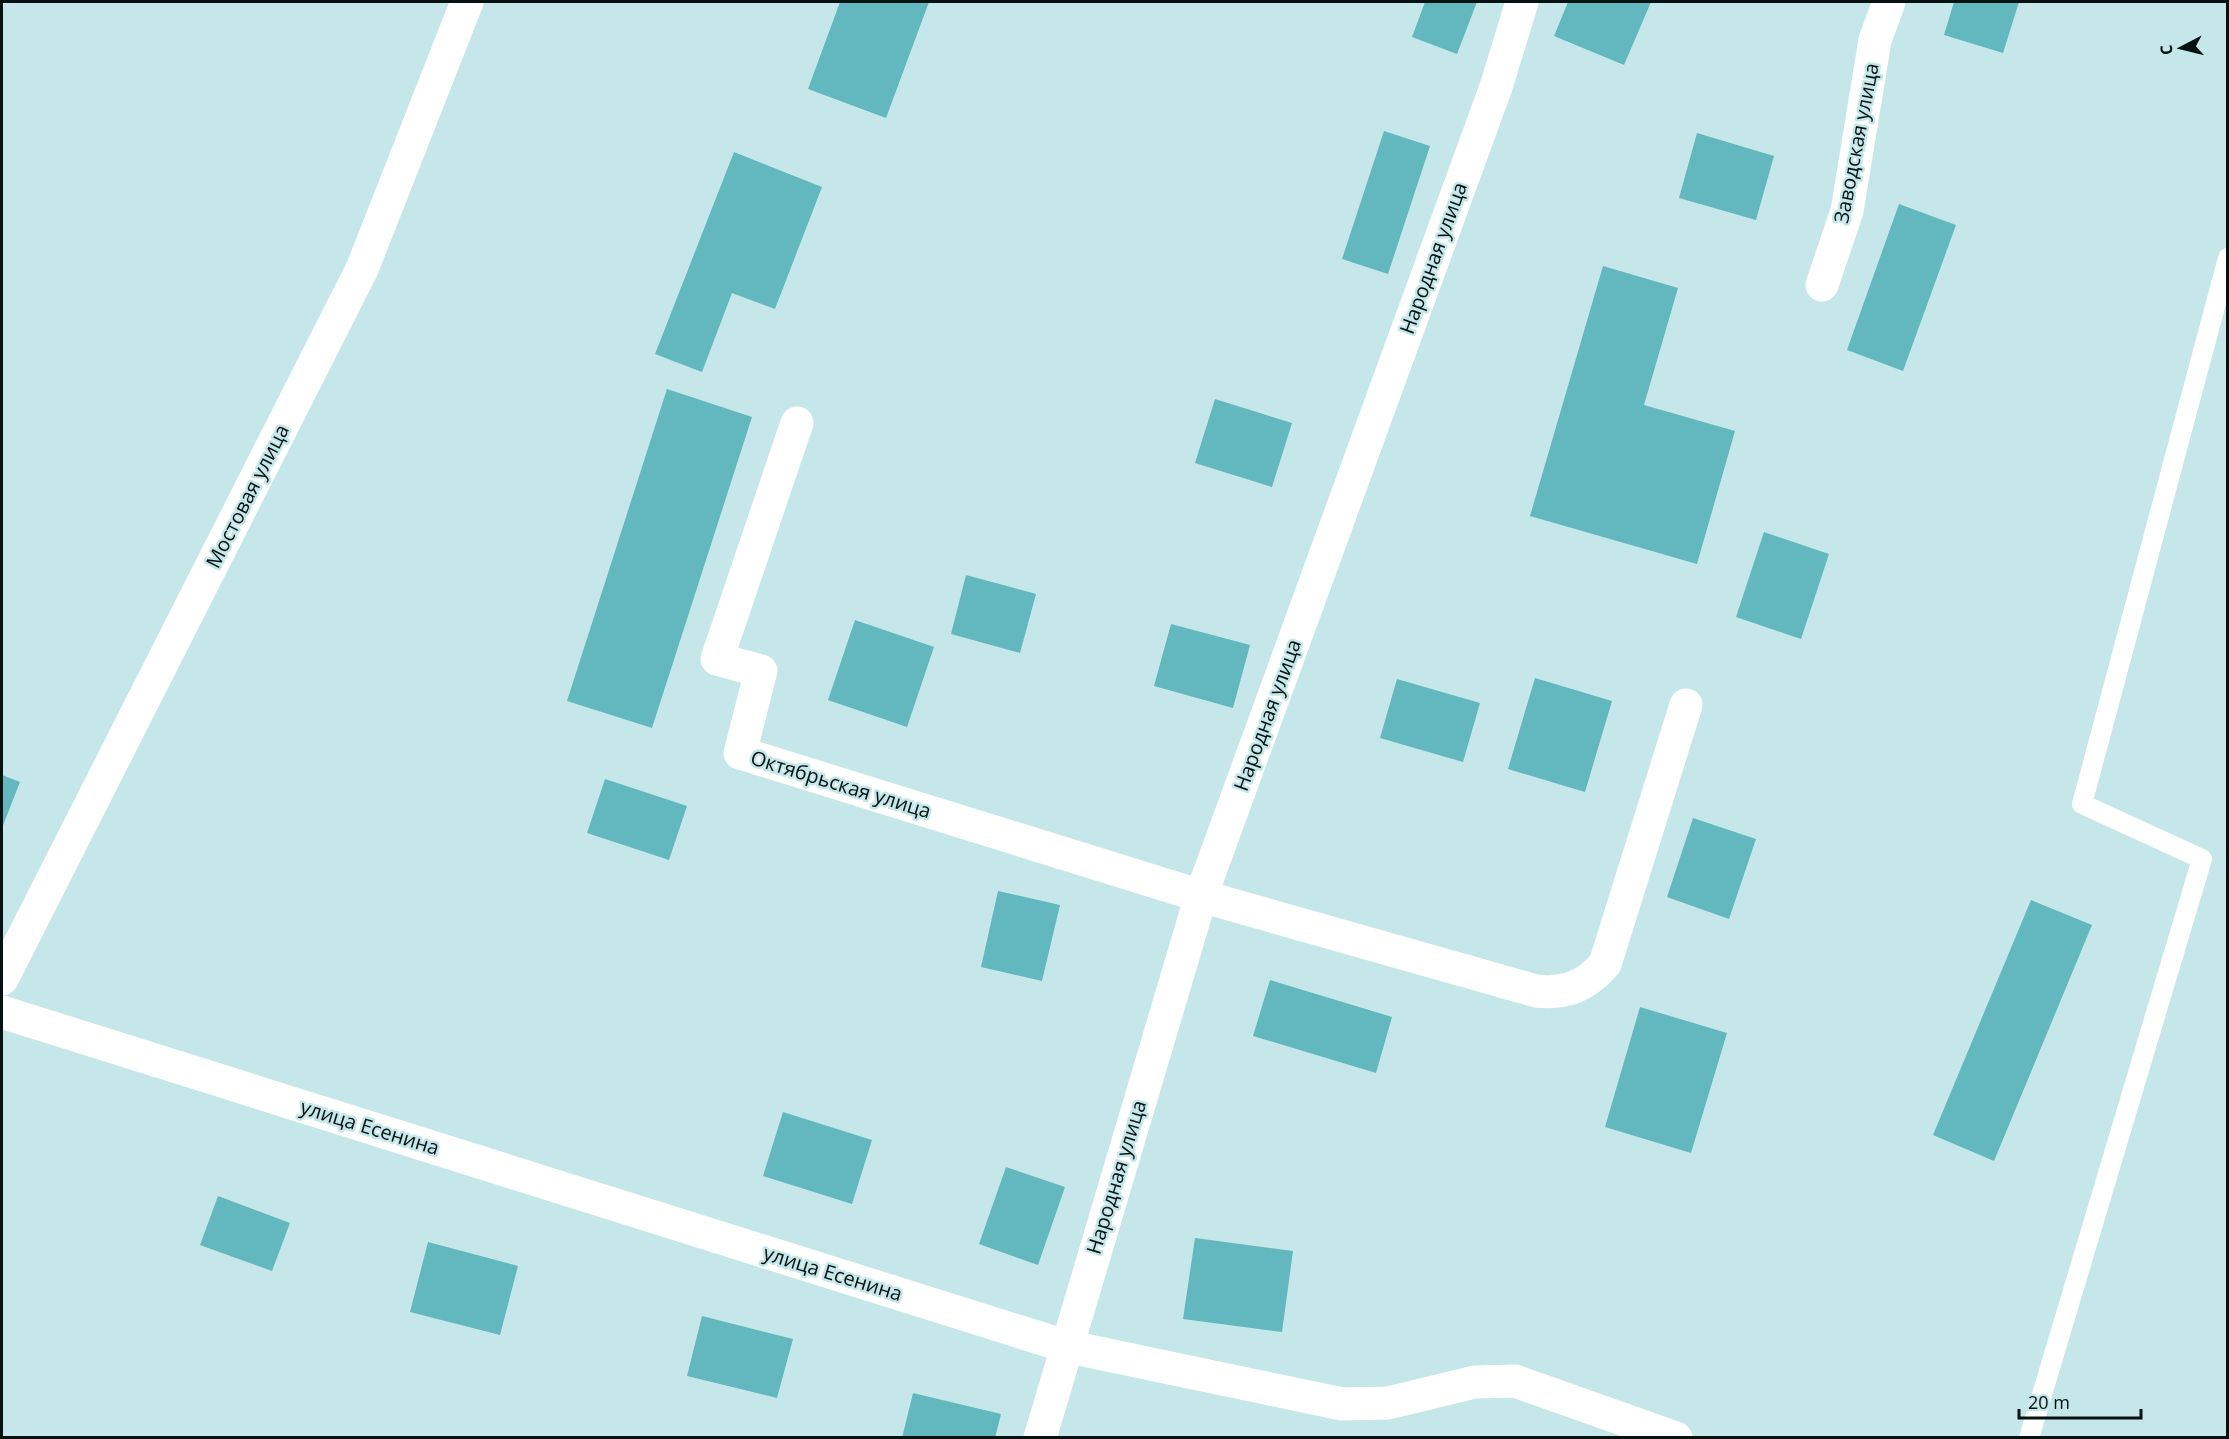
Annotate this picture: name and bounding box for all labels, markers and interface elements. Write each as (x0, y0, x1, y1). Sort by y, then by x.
north arrow (2151, 18, 2211, 78)
text: С (2155, 43, 2178, 56)
street label: Заводская улица (1827, 60, 1885, 226)
street label: Народная улица (1393, 178, 1473, 338)
street label: Мостовая улица (199, 420, 295, 572)
street label: Народная улица (1227, 635, 1307, 795)
street label: Октябрьская улица (747, 744, 935, 824)
street label: улица Есенина (297, 1093, 443, 1161)
street label: Народная улица (1080, 1097, 1152, 1257)
street label: улица Есенина (760, 1239, 906, 1307)
scale bar (2019, 1382, 2140, 1420)
text: 20 m (2028, 1390, 2070, 1414)

